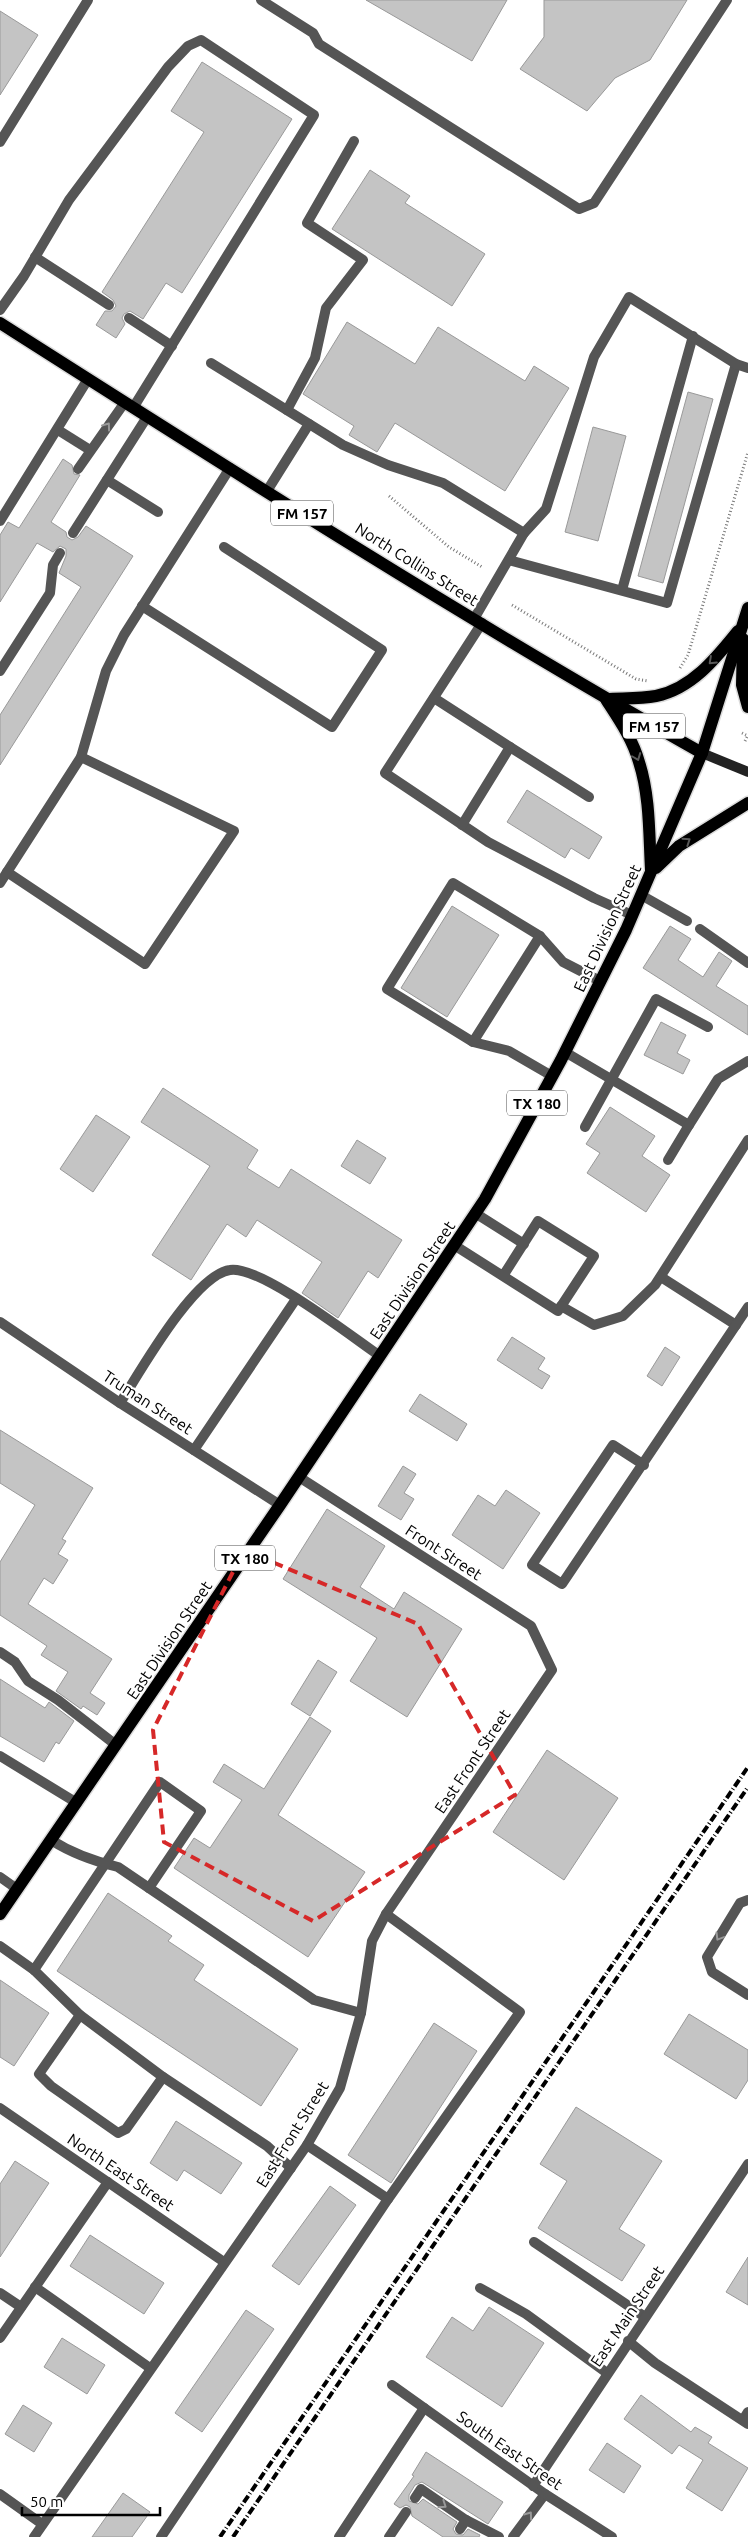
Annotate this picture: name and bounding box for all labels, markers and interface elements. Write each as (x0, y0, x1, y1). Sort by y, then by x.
one-way arrow (102, 423, 110, 432)
road number: FM 157 (271, 500, 333, 526)
street label: North Collins Street (352, 519, 482, 610)
one-way arrow (709, 655, 718, 664)
road number: FM 157 (623, 714, 685, 738)
one-way arrow (631, 752, 641, 761)
one-way arrow (681, 837, 690, 847)
street label: East Division Street (570, 861, 645, 995)
road number: TX 180 (507, 1090, 567, 1116)
street label: East Division Street (366, 1217, 459, 1342)
street label: Truman Street (100, 1366, 197, 1438)
street label: Front Street (402, 1521, 486, 1584)
road number: TX 180 (215, 1546, 275, 1570)
street label: East Division Street (123, 1577, 216, 1702)
street label: East Front Street (431, 1705, 514, 1816)
one-way arrow (716, 1932, 726, 1941)
street label: East Front Street (252, 2077, 332, 2190)
street label: North East Street (64, 2130, 178, 2215)
street label: East Main Street (587, 2262, 668, 2370)
street label: South East Street (454, 2407, 567, 2494)
scale bar (22, 2484, 160, 2516)
text: 50 m (30, 2493, 63, 2510)
one-way arrow (438, 2498, 447, 2508)
one-way arrow (523, 2512, 532, 2521)

